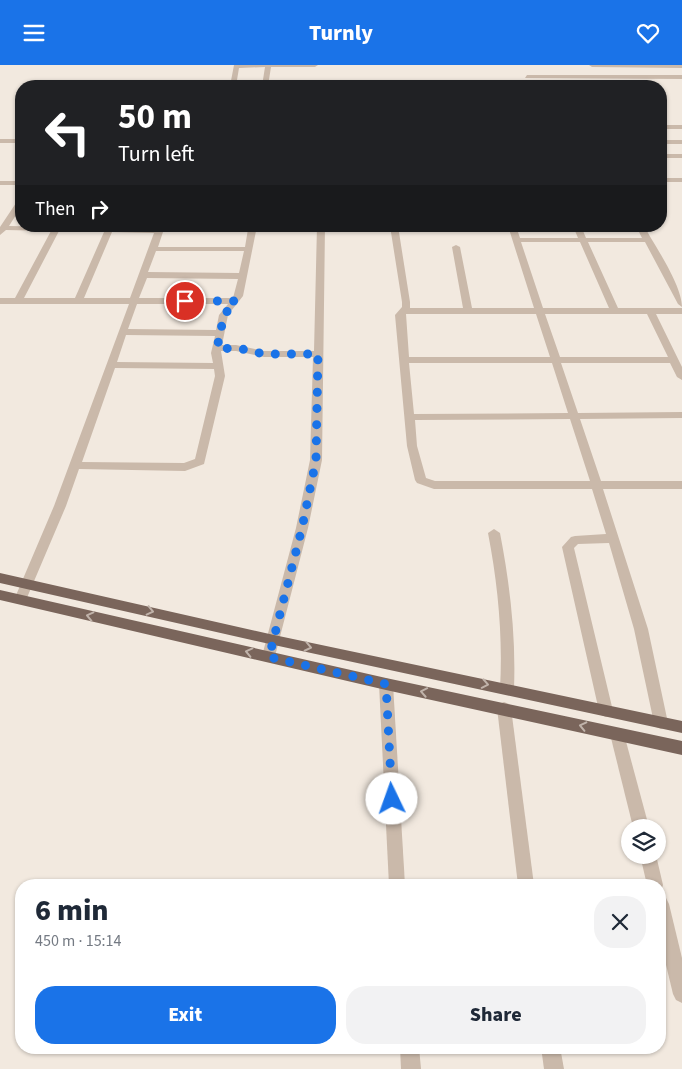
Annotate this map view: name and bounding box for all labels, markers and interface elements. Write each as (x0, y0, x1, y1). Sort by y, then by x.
text: Turnly (309, 17, 373, 49)
icon: menu (20, 19, 48, 47)
icon: heart (634, 19, 662, 47)
text: 50 m (118, 92, 192, 142)
icon: left (35, 100, 100, 165)
text: Turn left (118, 138, 194, 170)
icon: right (85, 195, 113, 223)
text: Then (35, 196, 75, 223)
pin (164, 280, 206, 322)
icon: arrive (171, 287, 199, 315)
one-way arrow (145, 606, 154, 616)
one-way arrow (86, 611, 95, 622)
one-way arrow (304, 641, 313, 652)
one-way arrow (244, 647, 253, 658)
one-way arrow (480, 678, 489, 689)
one-way arrow (420, 687, 429, 697)
one-way arrow (579, 721, 588, 732)
position arrow (365, 772, 417, 824)
map controls (621, 819, 666, 864)
button: layers (621, 819, 666, 864)
text: 6 min (35, 889, 109, 932)
button: close (594, 896, 646, 948)
text: 450 m · 15:14 (35, 930, 122, 952)
button: Exit (35, 986, 336, 1044)
button: Share (346, 986, 646, 1044)

